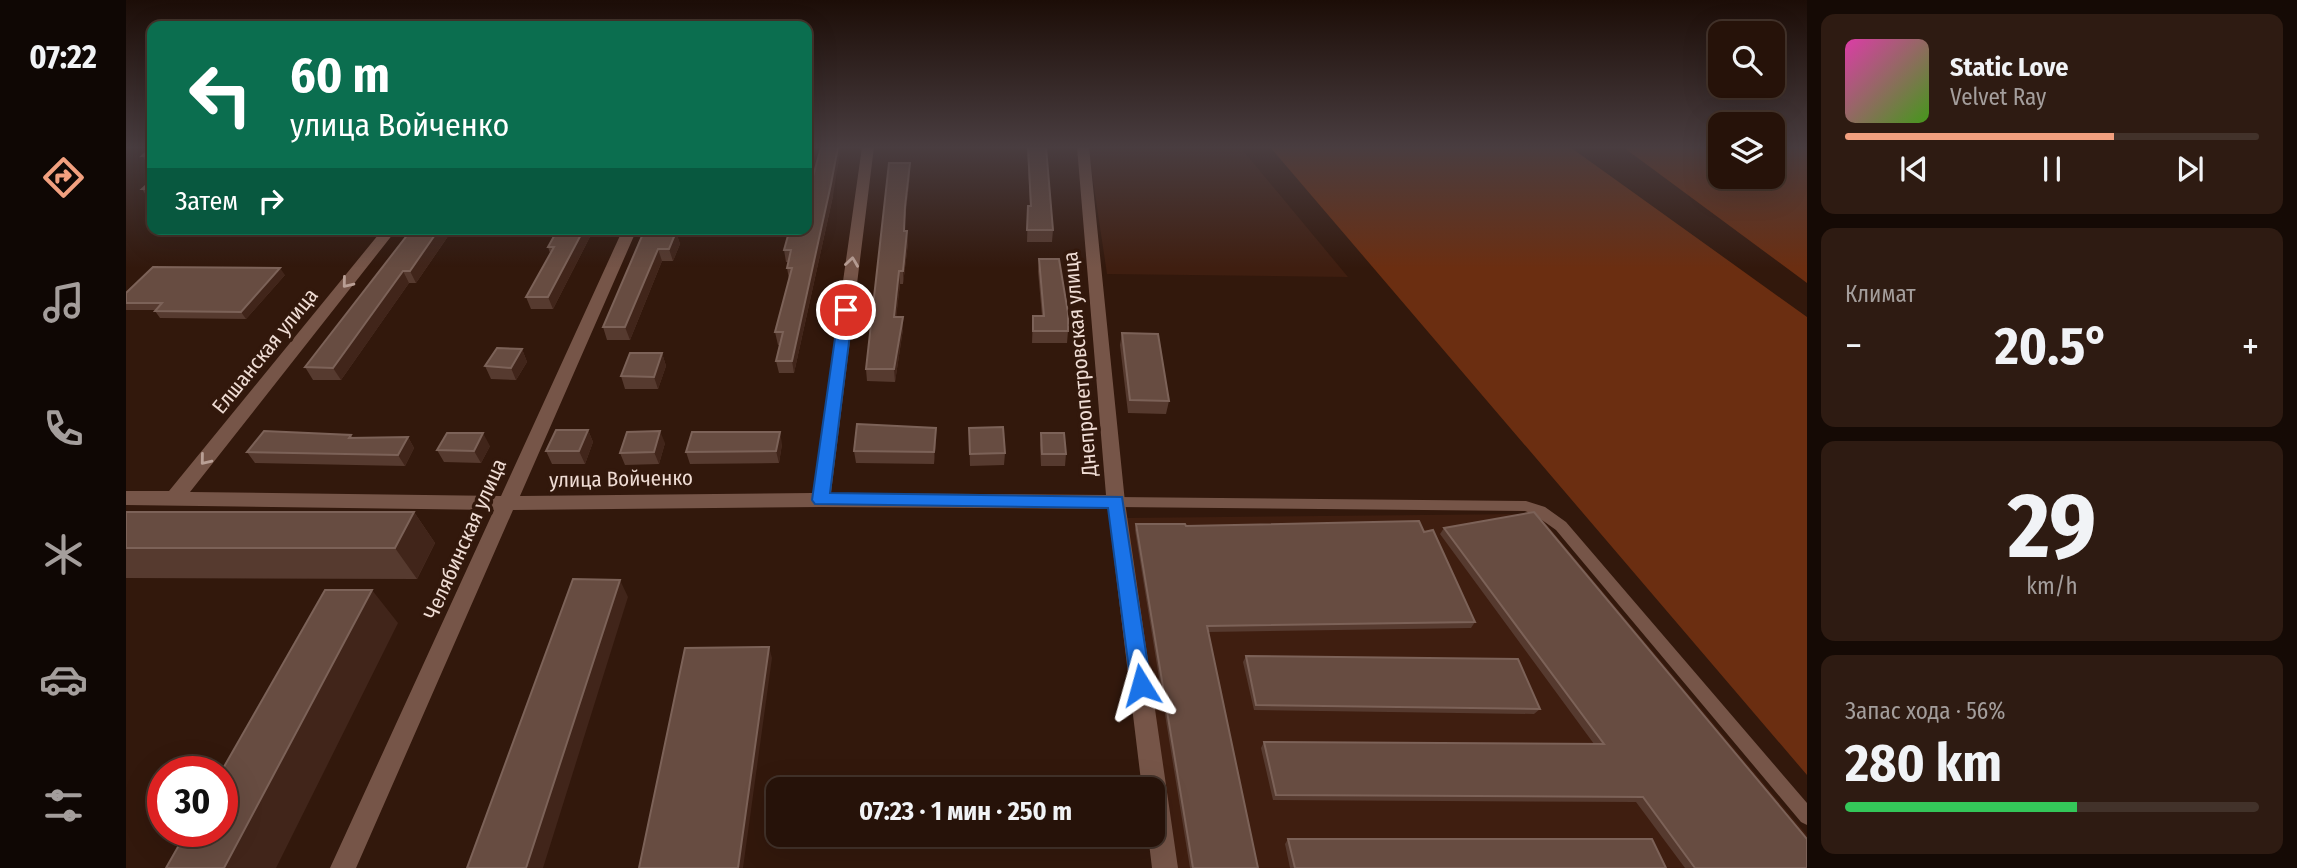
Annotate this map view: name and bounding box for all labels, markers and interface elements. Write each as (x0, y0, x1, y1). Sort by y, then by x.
map controls (1708, 21, 1785, 189)
button: search (1708, 21, 1785, 98)
text: 07:22 (29, 38, 97, 76)
text: 60 m (290, 46, 390, 105)
icon: left (175, 49, 266, 140)
text: Static Love (1950, 52, 2068, 83)
text: Velvet Ray (1950, 83, 2046, 111)
text: улица Войченко (290, 106, 509, 144)
button: layers (1708, 112, 1785, 189)
icon: previous (1895, 150, 1933, 188)
icon: pause (2033, 150, 2071, 188)
icon: next (2171, 150, 2209, 188)
icon: directions (39, 153, 88, 202)
icon: right (252, 182, 290, 220)
text: Затем (175, 186, 238, 217)
street label: Днепропетровская улица (1057, 250, 1103, 479)
one-way arrow (845, 256, 860, 268)
one-way arrow (343, 274, 355, 287)
icon: music (39, 278, 88, 327)
pin (816, 280, 876, 340)
text: Климат (1845, 280, 1916, 308)
street label: Елшанская улица (206, 283, 324, 419)
icon: arrive (827, 291, 865, 329)
text: 20.5° (1995, 315, 2109, 378)
text: − (1845, 323, 1862, 369)
text: + (2242, 323, 2259, 369)
icon: phone (39, 404, 88, 453)
one-way arrow (200, 453, 213, 465)
street label: Челябинская улица (418, 455, 512, 623)
street label: улица Войченко (549, 465, 693, 493)
text: 29 (2008, 472, 2096, 581)
icon: climate (39, 530, 88, 579)
text: km/h (2026, 572, 2078, 600)
position arrow (1104, 648, 1178, 722)
icon: car (39, 655, 88, 704)
text: Запас хода · 56% (1845, 697, 2005, 725)
text: 280 km (1845, 732, 2002, 795)
speed limit sign: 30 (147, 756, 238, 847)
icon: filters (39, 781, 88, 830)
text: 07:23 · 1 мин · 250 m (859, 796, 1072, 827)

